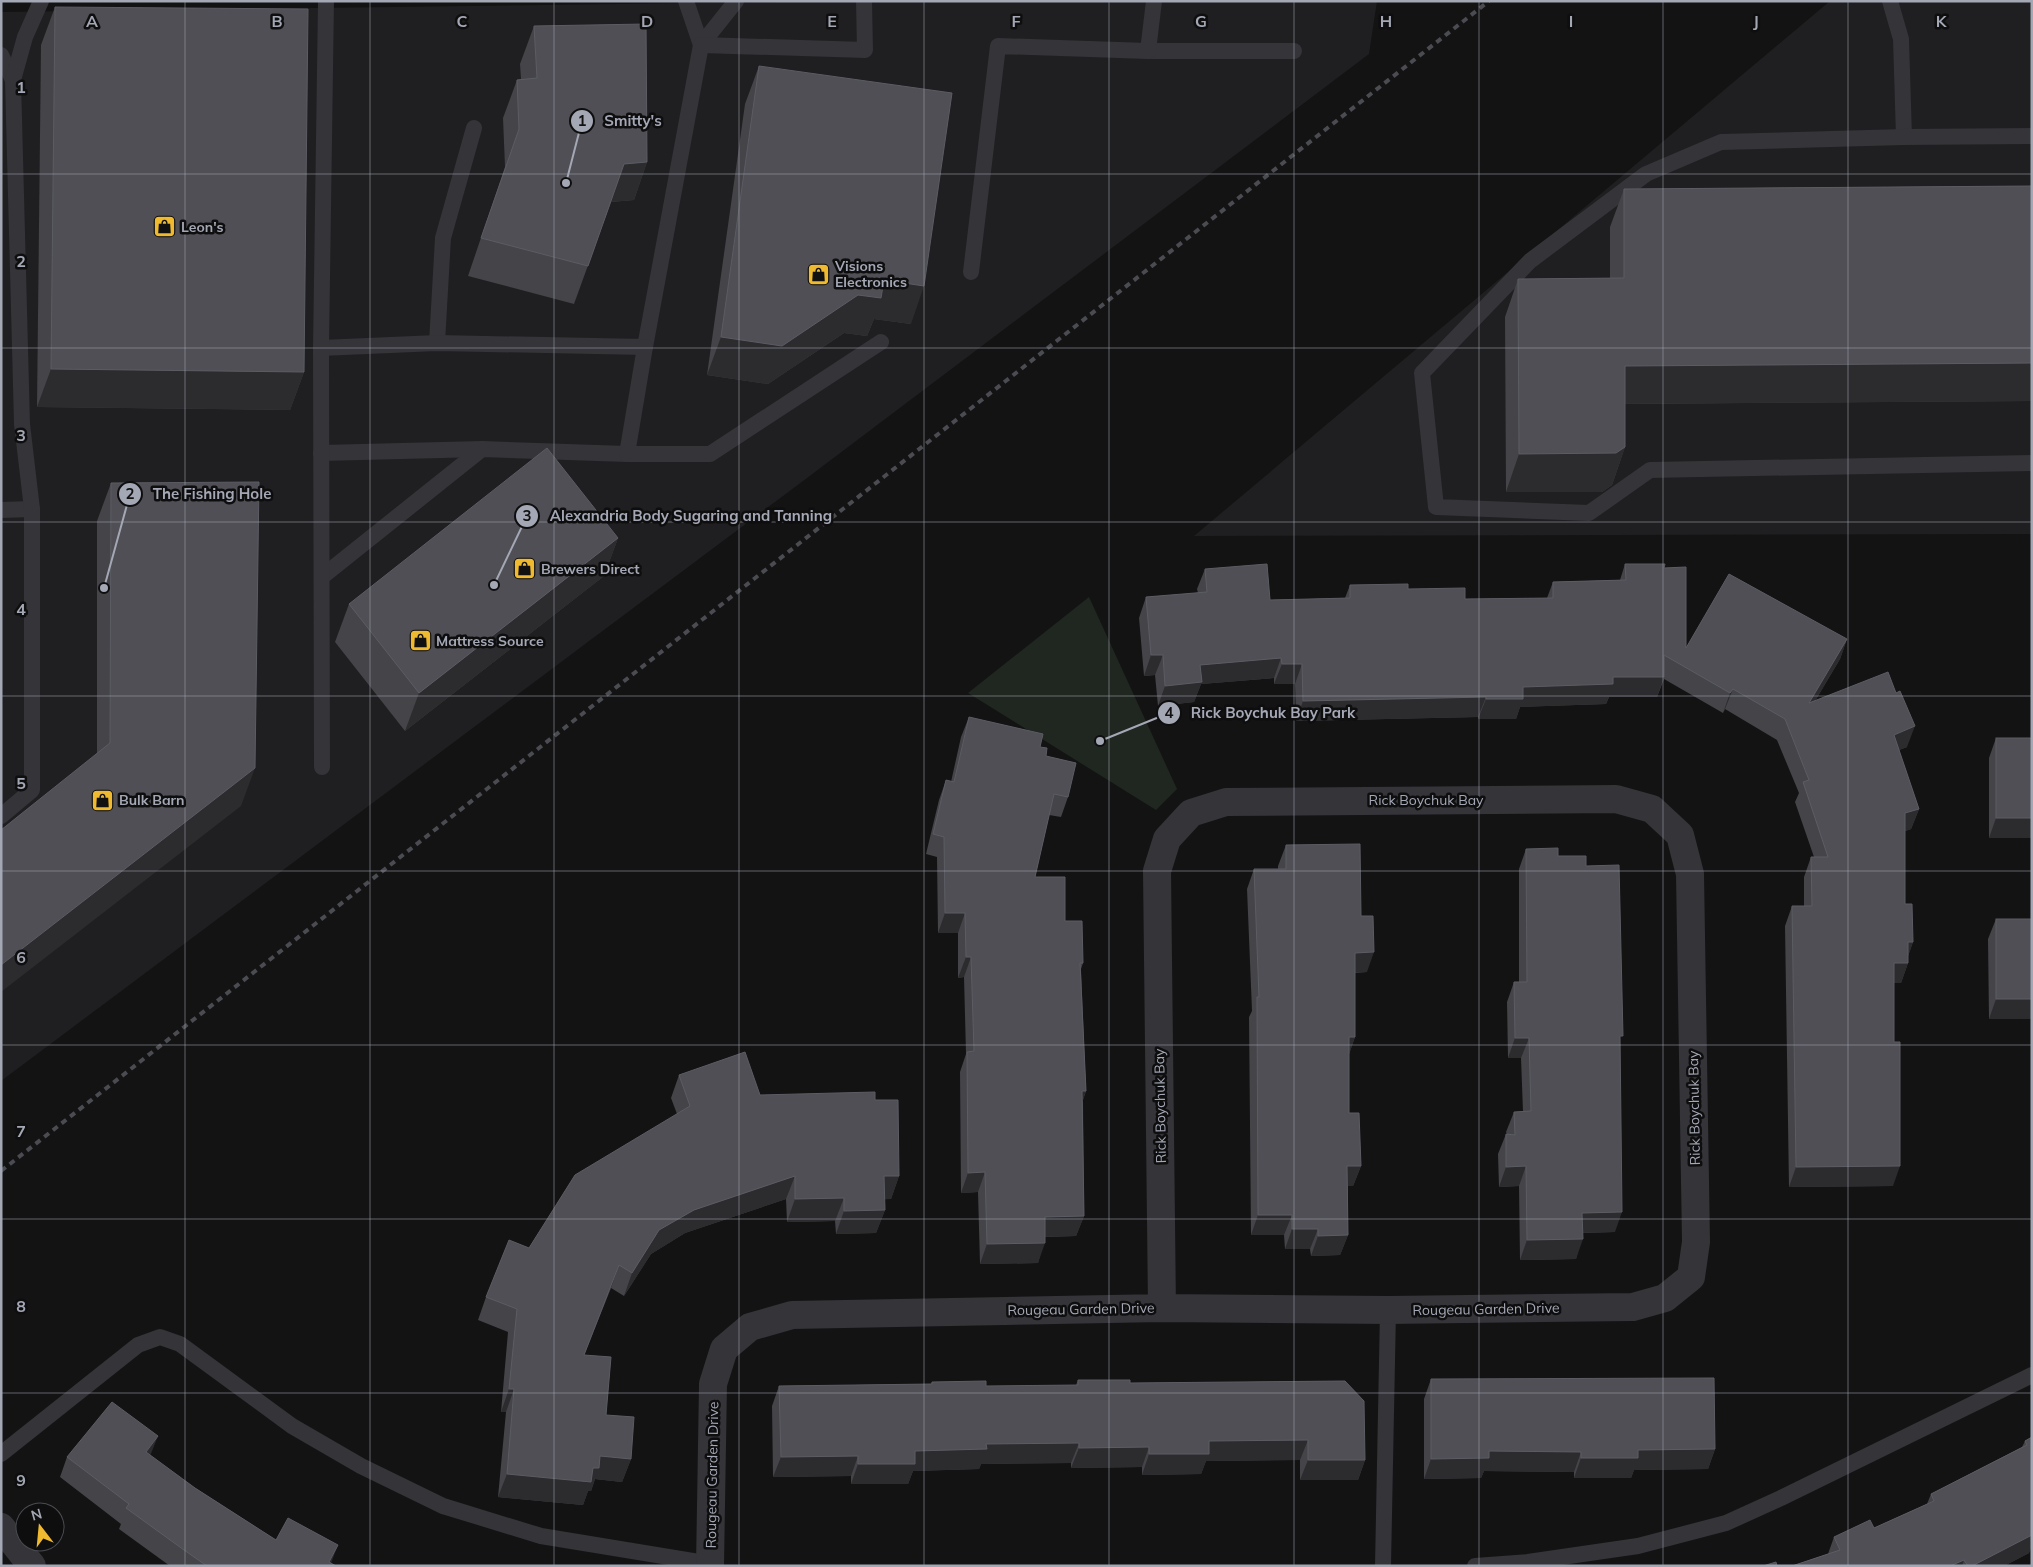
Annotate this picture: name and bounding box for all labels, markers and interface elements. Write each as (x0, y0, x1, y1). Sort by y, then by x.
text: A (86, 11, 98, 31)
text: B (271, 11, 283, 31)
text: C (457, 11, 468, 31)
text: D (641, 11, 653, 31)
text: E (827, 11, 837, 31)
text: F (1011, 11, 1021, 31)
text: G (1195, 11, 1207, 31)
text: H (1380, 11, 1392, 31)
text: I (1569, 11, 1573, 31)
text: J (1753, 11, 1759, 31)
text: K (1936, 11, 1948, 31)
text: 1 (16, 77, 26, 97)
callout: Smitty's (569, 106, 672, 136)
text: 1 (577, 111, 587, 130)
text: Smitty's (604, 111, 662, 130)
shop icon: Leon's (153, 215, 177, 239)
place label: Leon's (181, 218, 224, 236)
text: 2 (16, 251, 26, 271)
place label: Visions Electronics (834, 257, 907, 291)
shop icon: Visions Electronics (807, 262, 831, 286)
text: 3 (16, 425, 26, 445)
callout: The Fishing Hole (117, 479, 281, 509)
text: 2 (125, 484, 135, 503)
text: The Fishing Hole (153, 484, 271, 503)
callout: Alexandria Body Sugaring and Tanning (515, 501, 842, 531)
text: 3 (522, 506, 532, 525)
text: Alexandria Body Sugaring and Tanning (550, 506, 832, 525)
shop icon: Brewers Direct (513, 557, 537, 581)
place label: Brewers Direct (541, 560, 640, 578)
text: 4 (16, 599, 26, 619)
shop icon: Mattress Source (408, 629, 432, 653)
place label: Mattress Source (436, 632, 544, 650)
callout: Rick Boychuk Bay Park (1156, 698, 1365, 728)
text: 4 (1164, 703, 1174, 722)
text: Rick Boychuk Bay Park (1191, 703, 1356, 722)
text: 5 (16, 773, 26, 793)
shop icon: Bulk Barn (91, 788, 115, 812)
place label: Bulk Barn (119, 791, 185, 809)
street label: Rick Boychuk Bay (1369, 791, 1484, 809)
text: 6 (16, 947, 26, 967)
street label: Rick Boychuk Bay (1150, 1048, 1170, 1164)
street label: Rick Boychuk Bay (1684, 1050, 1704, 1166)
text: 7 (16, 1121, 26, 1141)
text: 8 (16, 1296, 26, 1316)
street label: Rougeau Garden Drive (1007, 1299, 1155, 1319)
street label: Rougeau Garden Drive (1412, 1299, 1560, 1319)
street label: Rougeau Garden Drive (702, 1401, 722, 1549)
text: 9 (16, 1470, 26, 1490)
north arrow (15, 1502, 65, 1552)
text: N (29, 1504, 44, 1525)

